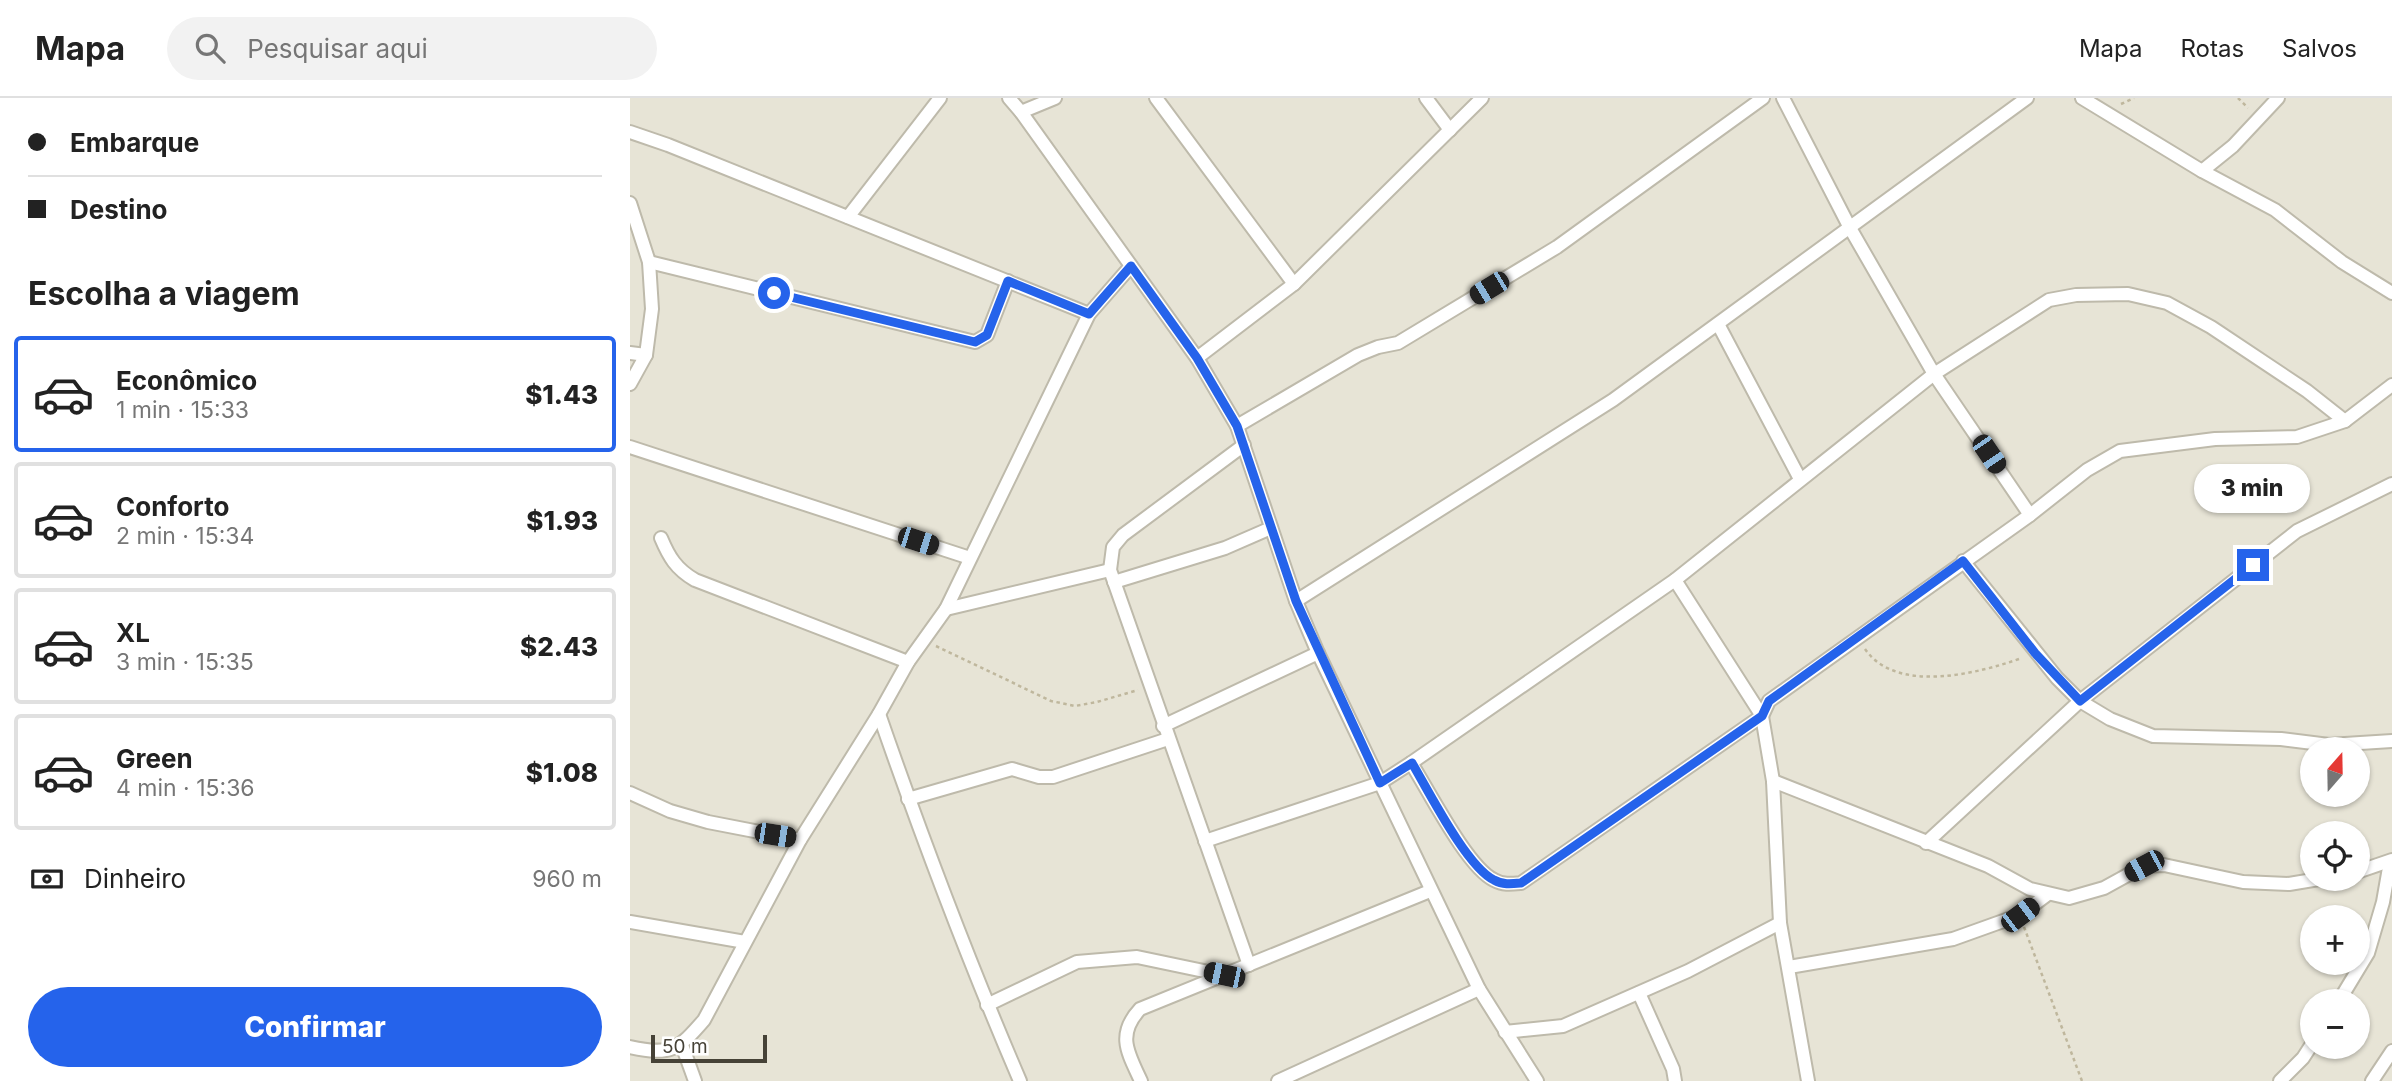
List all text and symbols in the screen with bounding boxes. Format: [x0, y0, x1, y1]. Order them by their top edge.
search box [167, 17, 657, 80]
text: Mapa [35, 28, 125, 68]
icon: search [191, 29, 229, 67]
text: Pesquisar aqui [247, 33, 428, 64]
text: Mapa [2079, 34, 2143, 63]
text: Rotas [2181, 34, 2244, 63]
text: Salvos [2282, 34, 2357, 63]
text: Embarque [70, 127, 199, 158]
text: Destino [70, 194, 168, 225]
car [1466, 268, 1513, 308]
text: Escolha a viagem [28, 274, 300, 313]
route start [758, 277, 790, 309]
icon: car [32, 363, 95, 426]
text: Econômico [116, 365, 257, 396]
text: $1.43 [525, 379, 598, 410]
text: 1 min · 15:33 [116, 396, 249, 424]
car [1969, 431, 2010, 477]
callout: 3 min [2195, 463, 2311, 512]
text: 3 min [2221, 474, 2283, 502]
icon: car [32, 489, 95, 552]
text: Conforto [116, 491, 229, 522]
text: $1.93 [526, 505, 598, 536]
text: 2 min · 15:34 [116, 522, 254, 550]
car [895, 525, 942, 557]
route end [2237, 549, 2269, 581]
icon: car [32, 615, 95, 678]
text: XL [116, 617, 150, 648]
text: $2.43 [520, 631, 598, 662]
text: 3 min · 15:35 [116, 648, 254, 676]
north arrow [2300, 737, 2370, 807]
map controls [2300, 737, 2370, 1059]
icon: car [32, 741, 95, 804]
text: Green [116, 743, 193, 774]
text: $1.08 [526, 757, 598, 788]
text: 4 min · 15:36 [116, 774, 255, 802]
car [753, 821, 798, 849]
button: locate [2300, 821, 2370, 891]
car [2121, 847, 2168, 885]
icon: cash [28, 860, 66, 898]
text: Dinheiro [84, 863, 186, 894]
text: 960 m [532, 865, 602, 893]
car [1997, 894, 2044, 936]
button: + [2300, 905, 2370, 975]
car [1202, 960, 1247, 990]
button: Confirmar [28, 987, 602, 1067]
button: − [2300, 989, 2370, 1059]
scale bar [651, 1032, 766, 1064]
text: 50 m [662, 1035, 708, 1058]

